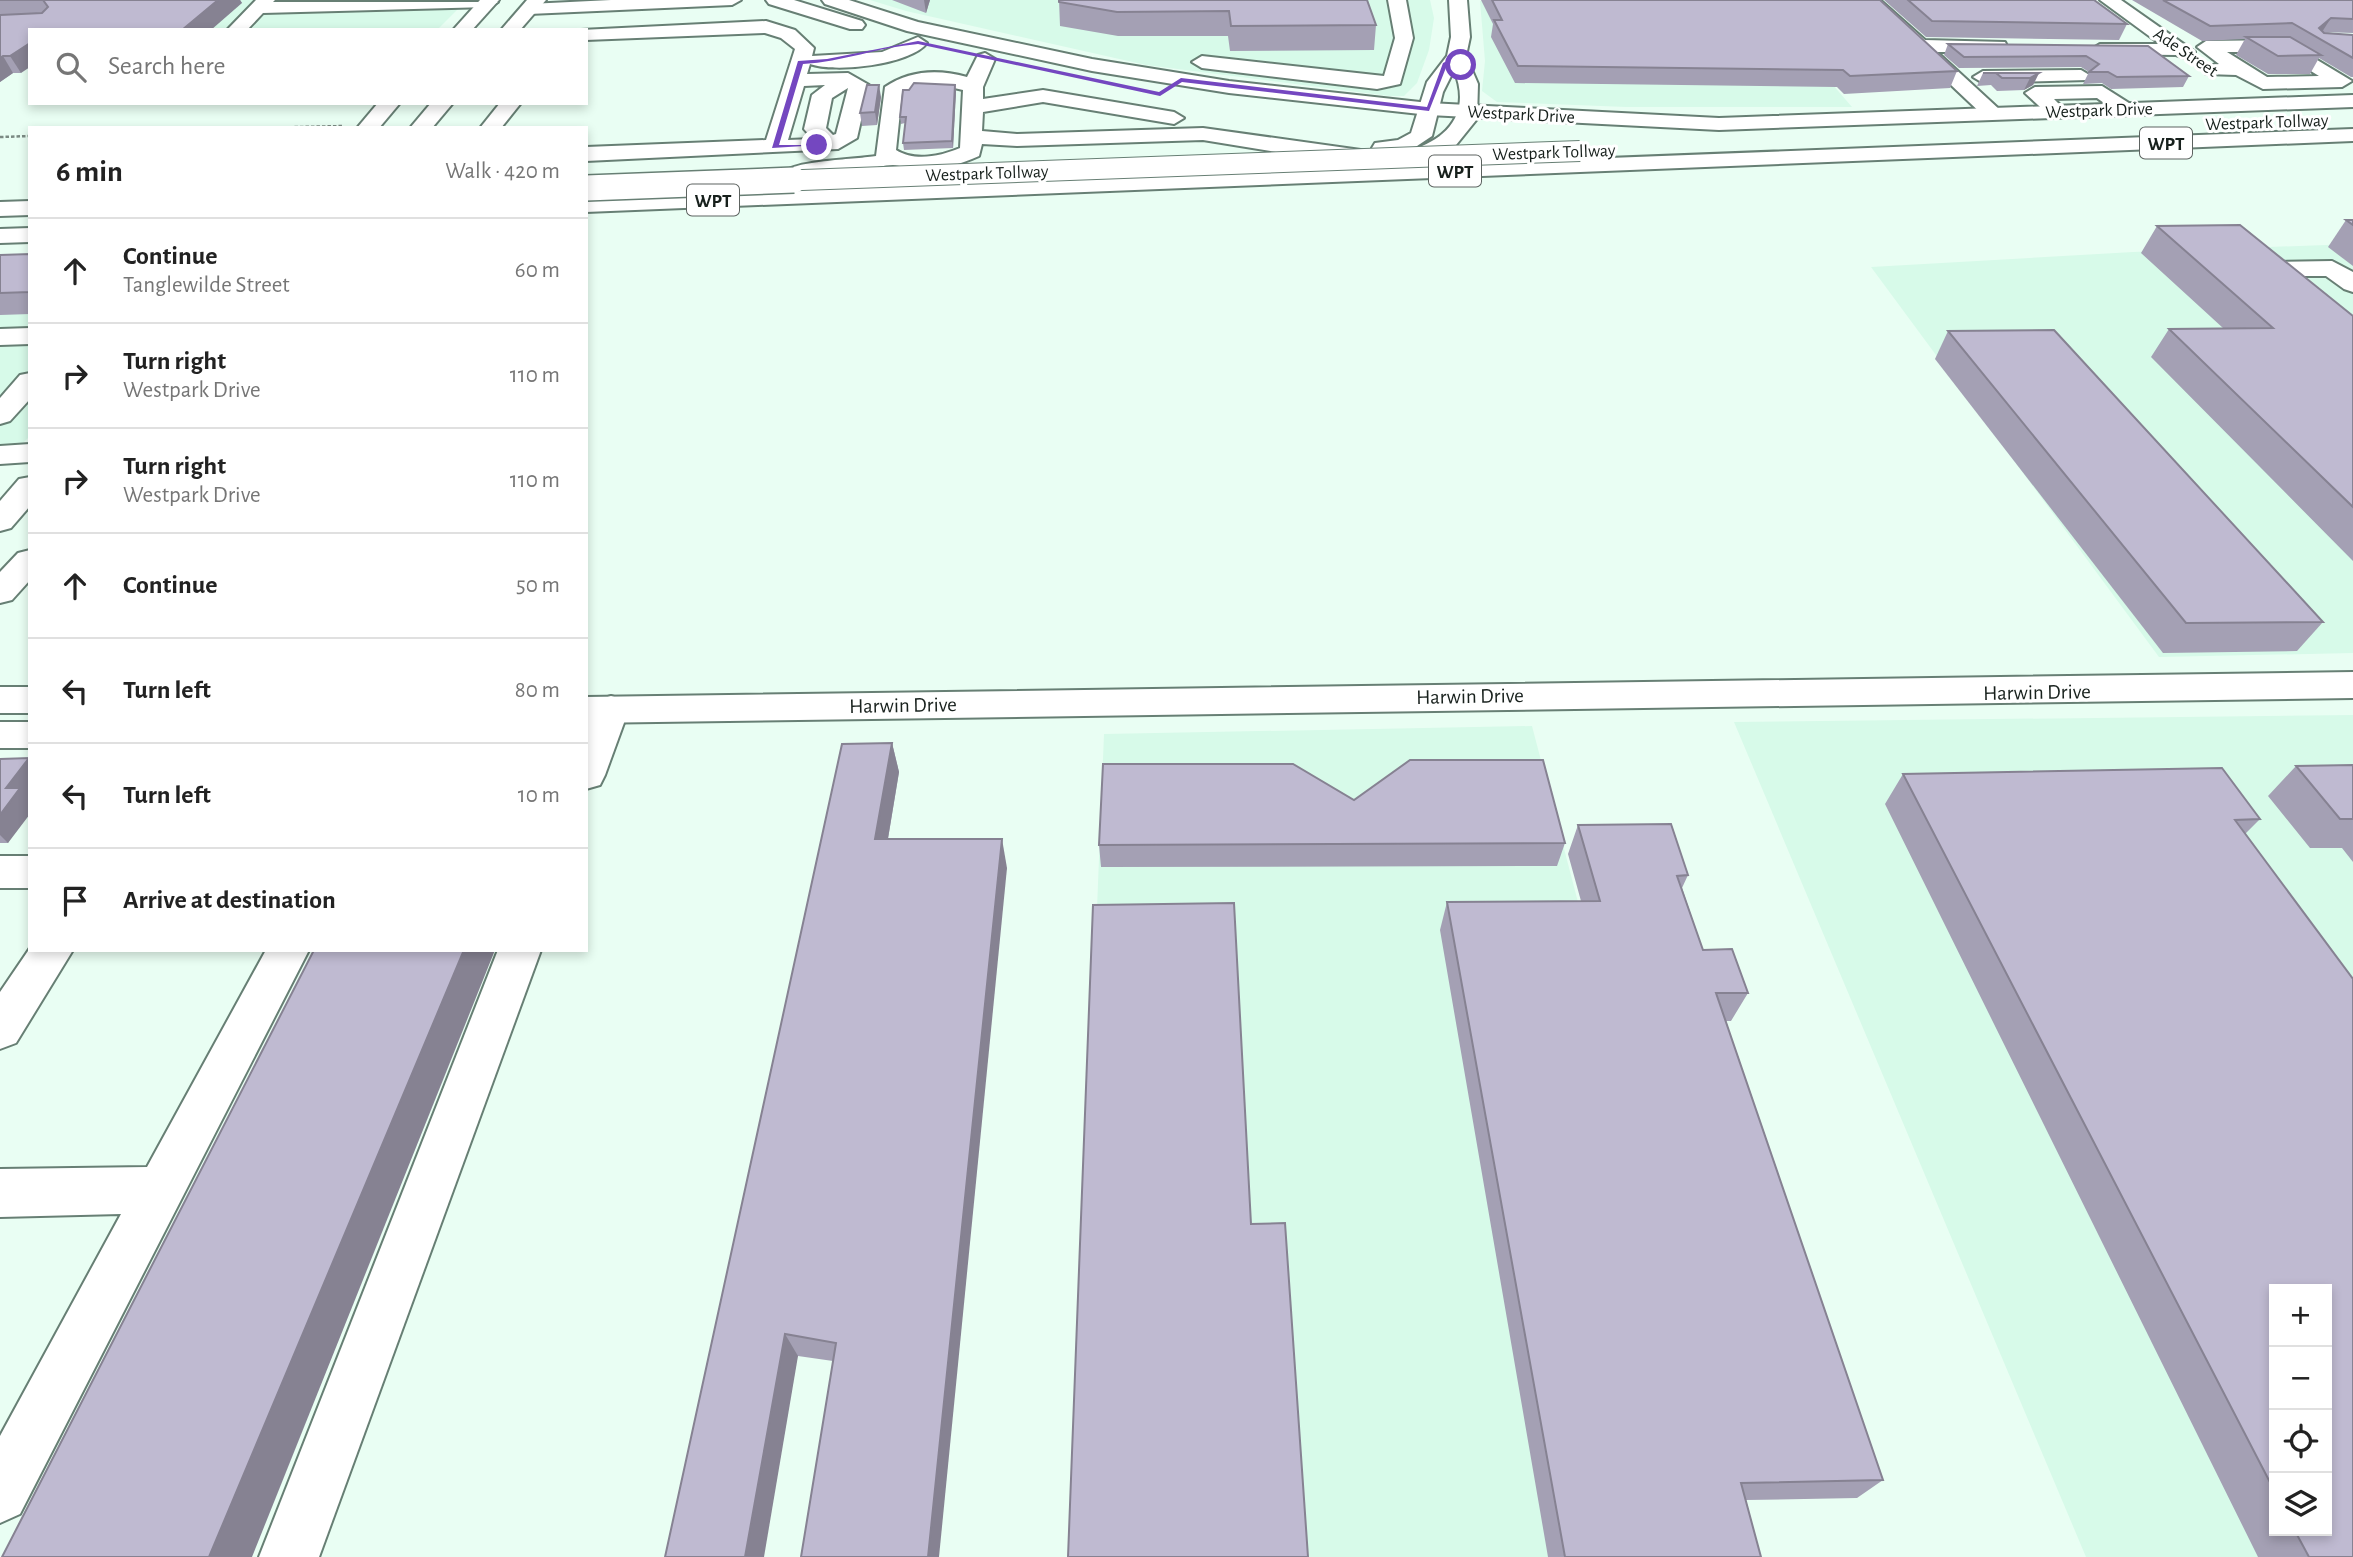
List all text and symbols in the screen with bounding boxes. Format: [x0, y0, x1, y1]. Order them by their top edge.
street label: Ade Street [2150, 25, 2221, 81]
search box [28, 28, 588, 105]
icon: search [52, 48, 90, 86]
route start [1445, 49, 1476, 80]
text: Search here [108, 53, 226, 79]
street label: Westpark Drive [2045, 100, 2153, 122]
street label: Westpark Drive [1467, 103, 1575, 127]
street label: Westpark Tollway [2205, 112, 2329, 134]
road number: WPT [2140, 127, 2192, 158]
route end [801, 129, 832, 160]
street label: Westpark Tollway [1492, 142, 1616, 164]
road number: WPT [1429, 155, 1481, 186]
text: 6 min [56, 157, 123, 187]
text: Walk · 420 m [445, 160, 560, 183]
street label: Westpark Tollway [925, 163, 1049, 185]
road number: WPT [687, 184, 739, 216]
text: Continue [123, 243, 218, 269]
icon: ahead [56, 252, 94, 290]
text: 60 m [515, 259, 560, 282]
text: Tanglewilde Street [123, 274, 290, 297]
text: Turn right [123, 348, 226, 374]
icon: right [56, 357, 94, 395]
text: 110 m [510, 364, 560, 387]
text: Westpark Drive [123, 379, 261, 402]
text: Turn right [123, 453, 226, 479]
icon: right [56, 462, 94, 500]
text: 110 m [510, 469, 560, 492]
text: Westpark Drive [123, 484, 261, 507]
icon: ahead [56, 567, 94, 605]
text: Continue [123, 572, 218, 598]
text: 50 m [516, 574, 560, 597]
icon: left [56, 672, 94, 710]
text: Turn left [123, 677, 211, 703]
text: 80 m [515, 679, 560, 702]
street label: Harwin Drive [1983, 681, 2091, 704]
street label: Harwin Drive [1416, 685, 1524, 708]
street label: Harwin Drive [849, 694, 957, 717]
icon: left [56, 777, 94, 815]
text: Turn left [123, 782, 211, 808]
text: 10 m [518, 784, 560, 807]
icon: arrive [56, 882, 94, 920]
text: Arrive at destination [123, 887, 336, 913]
map controls [2269, 1284, 2332, 1536]
button: + [2269, 1284, 2332, 1347]
button: − [2269, 1347, 2332, 1410]
button: locate [2269, 1410, 2332, 1473]
button: layers [2269, 1473, 2332, 1536]

